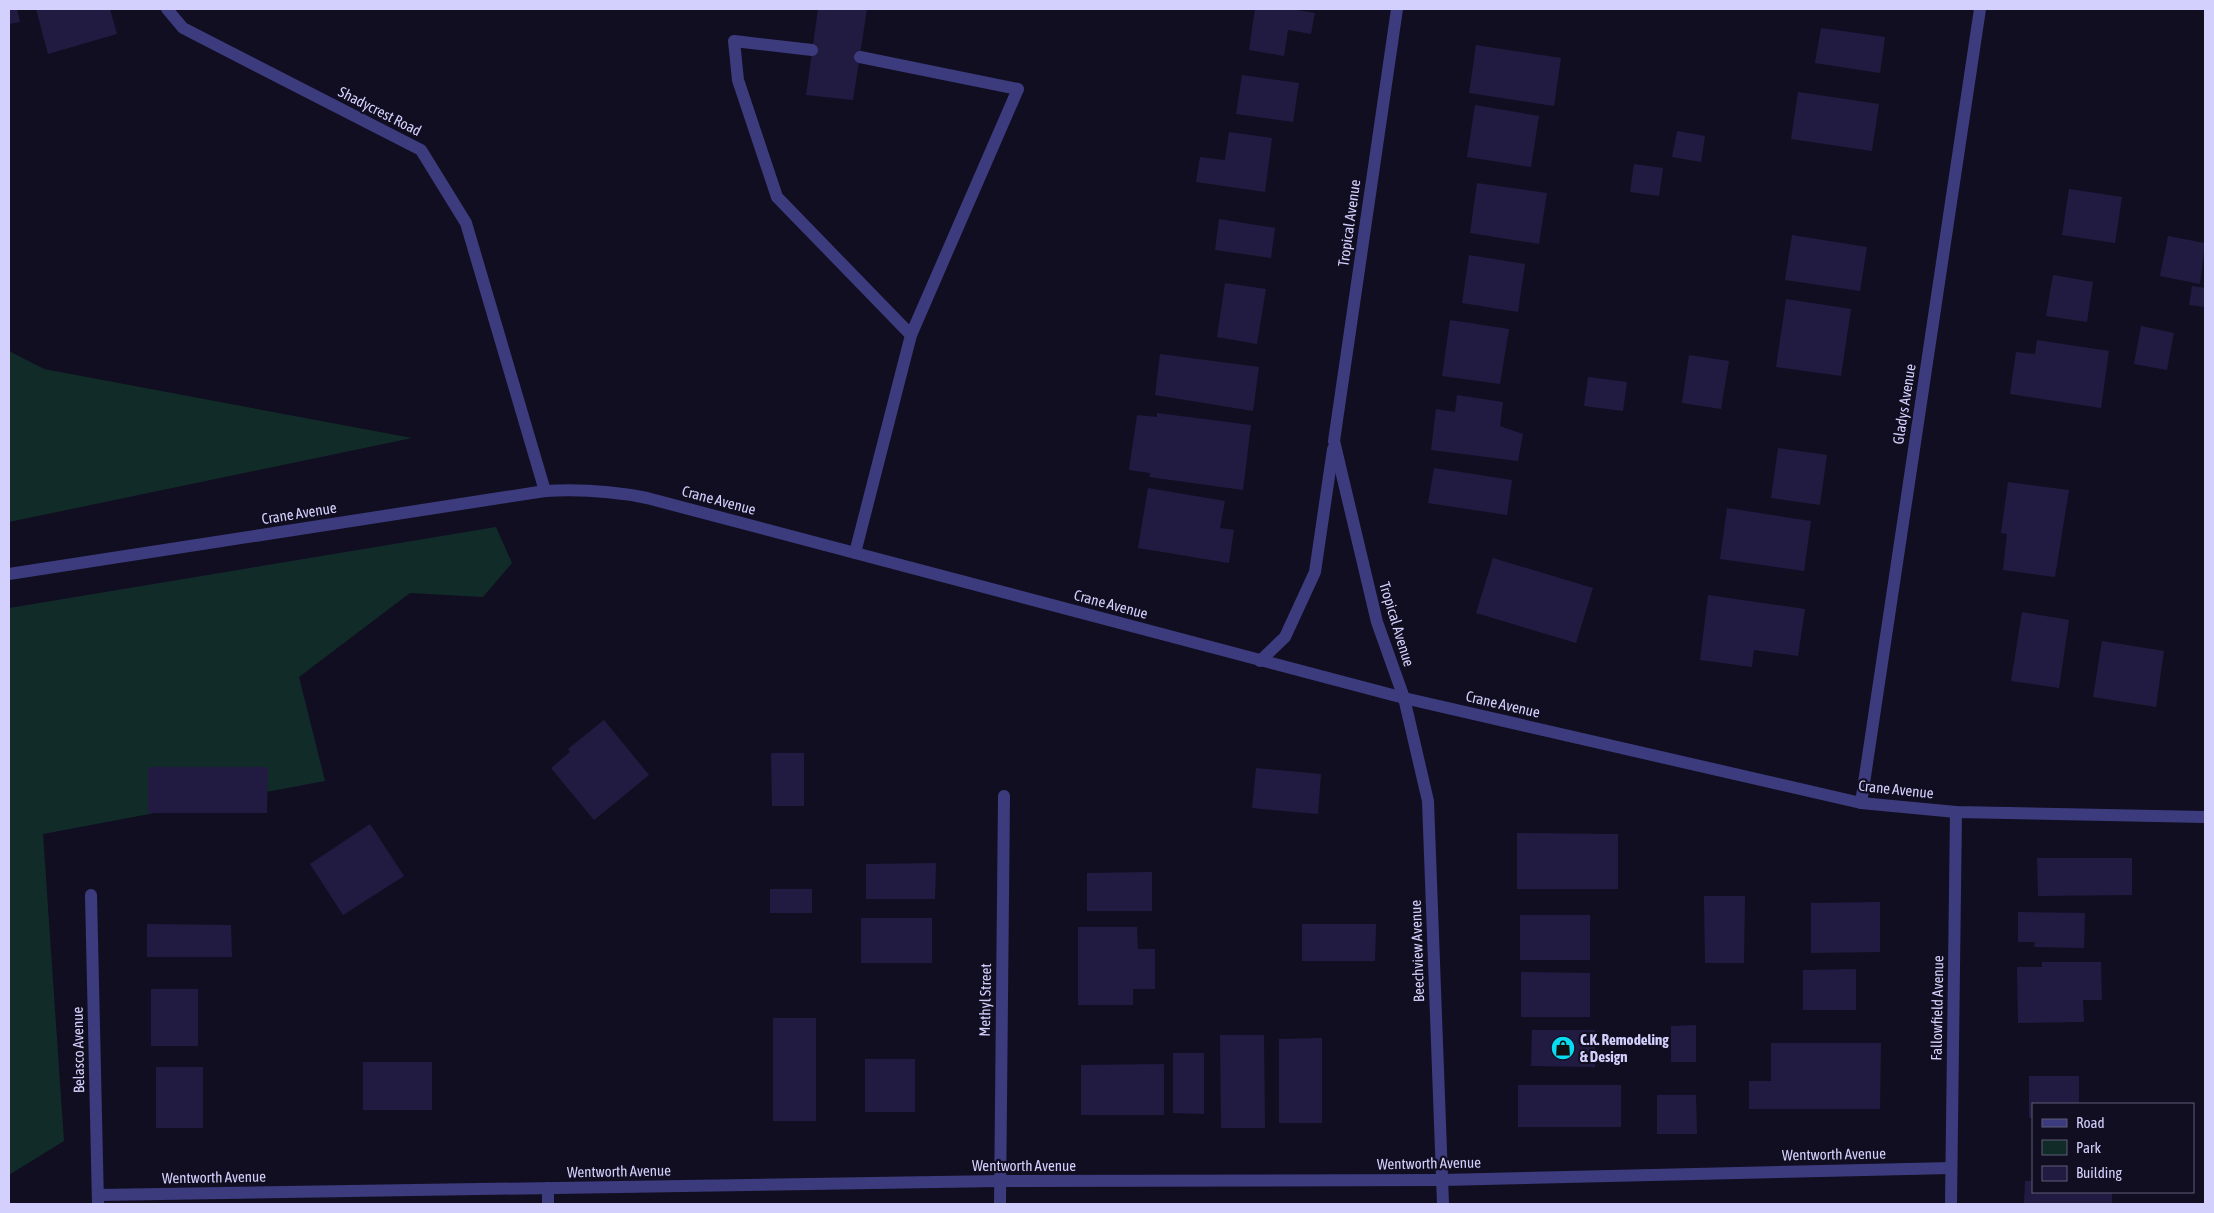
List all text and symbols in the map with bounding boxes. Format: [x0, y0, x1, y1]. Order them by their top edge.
street label: Shadycrest Road [336, 83, 424, 139]
street label: Tropical Avenue [1334, 178, 1364, 268]
street label: Gladys Avenue [1889, 362, 1919, 445]
street label: Crane Avenue [680, 482, 758, 518]
street label: Crane Avenue [260, 499, 338, 527]
street label: Tropical Avenue [1376, 580, 1418, 669]
street label: Crane Avenue [1072, 586, 1150, 622]
street label: Crane Avenue [1464, 687, 1542, 721]
street label: Crane Avenue [1858, 777, 1935, 801]
street label: Beechview Avenue [1407, 899, 1427, 1002]
street label: Fallowfield Avenue [1928, 955, 1946, 1061]
street label: Methyl Street [976, 963, 994, 1037]
street label: Belasco Avenue [69, 1006, 87, 1093]
place label: C.K. Remodeling & Design [1580, 1031, 1669, 1065]
shop icon: C.K. Remodeling & Design [1550, 1035, 1576, 1061]
legend [2032, 1103, 2194, 1193]
text: Road [2076, 1114, 2105, 1131]
text: Park [2076, 1139, 2101, 1156]
street label: Wentworth Avenue [1782, 1145, 1886, 1163]
street label: Wentworth Avenue [1377, 1154, 1481, 1172]
street label: Wentworth Avenue [972, 1157, 1076, 1174]
street label: Wentworth Avenue [567, 1162, 671, 1180]
text: Building [2076, 1164, 2122, 1181]
street label: Wentworth Avenue [162, 1168, 266, 1186]

